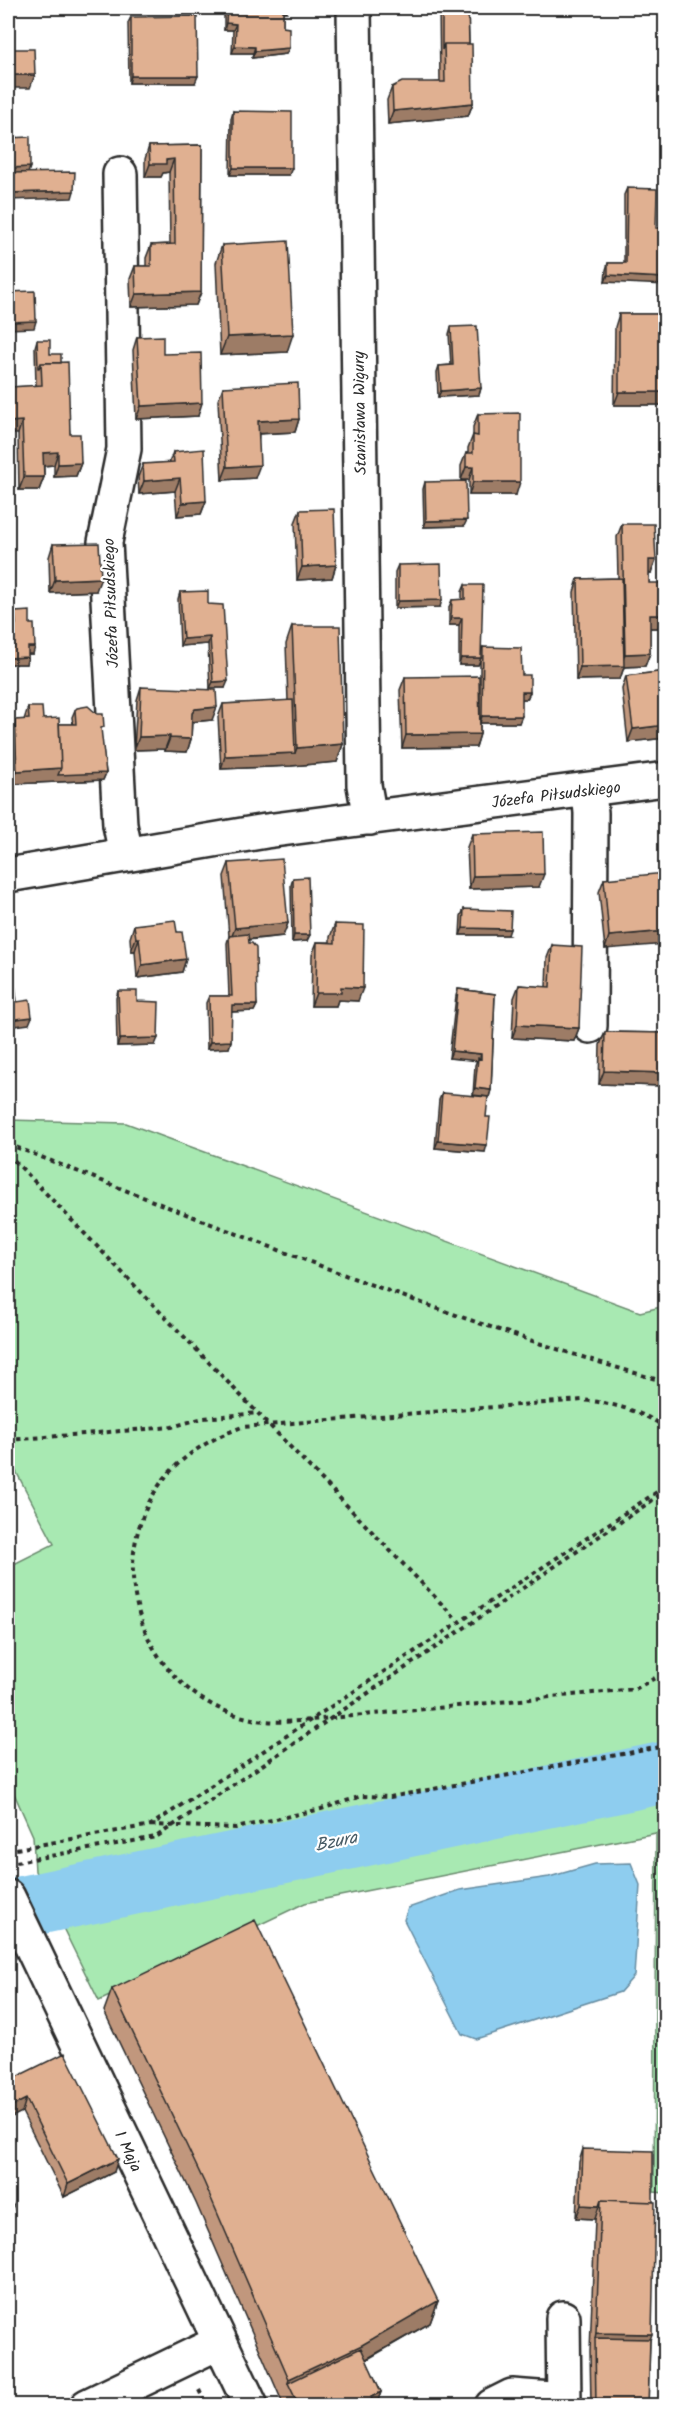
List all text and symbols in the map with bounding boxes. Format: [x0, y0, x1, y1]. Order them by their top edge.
street label: Stanisława Wigury [347, 350, 374, 475]
street label: Józefa Piłsudskiego [97, 538, 126, 668]
street label: Józefa Piłsudskiego [490, 775, 622, 816]
water label: Bzura [313, 1824, 362, 1861]
street label: 1 Maja [107, 2127, 148, 2176]

